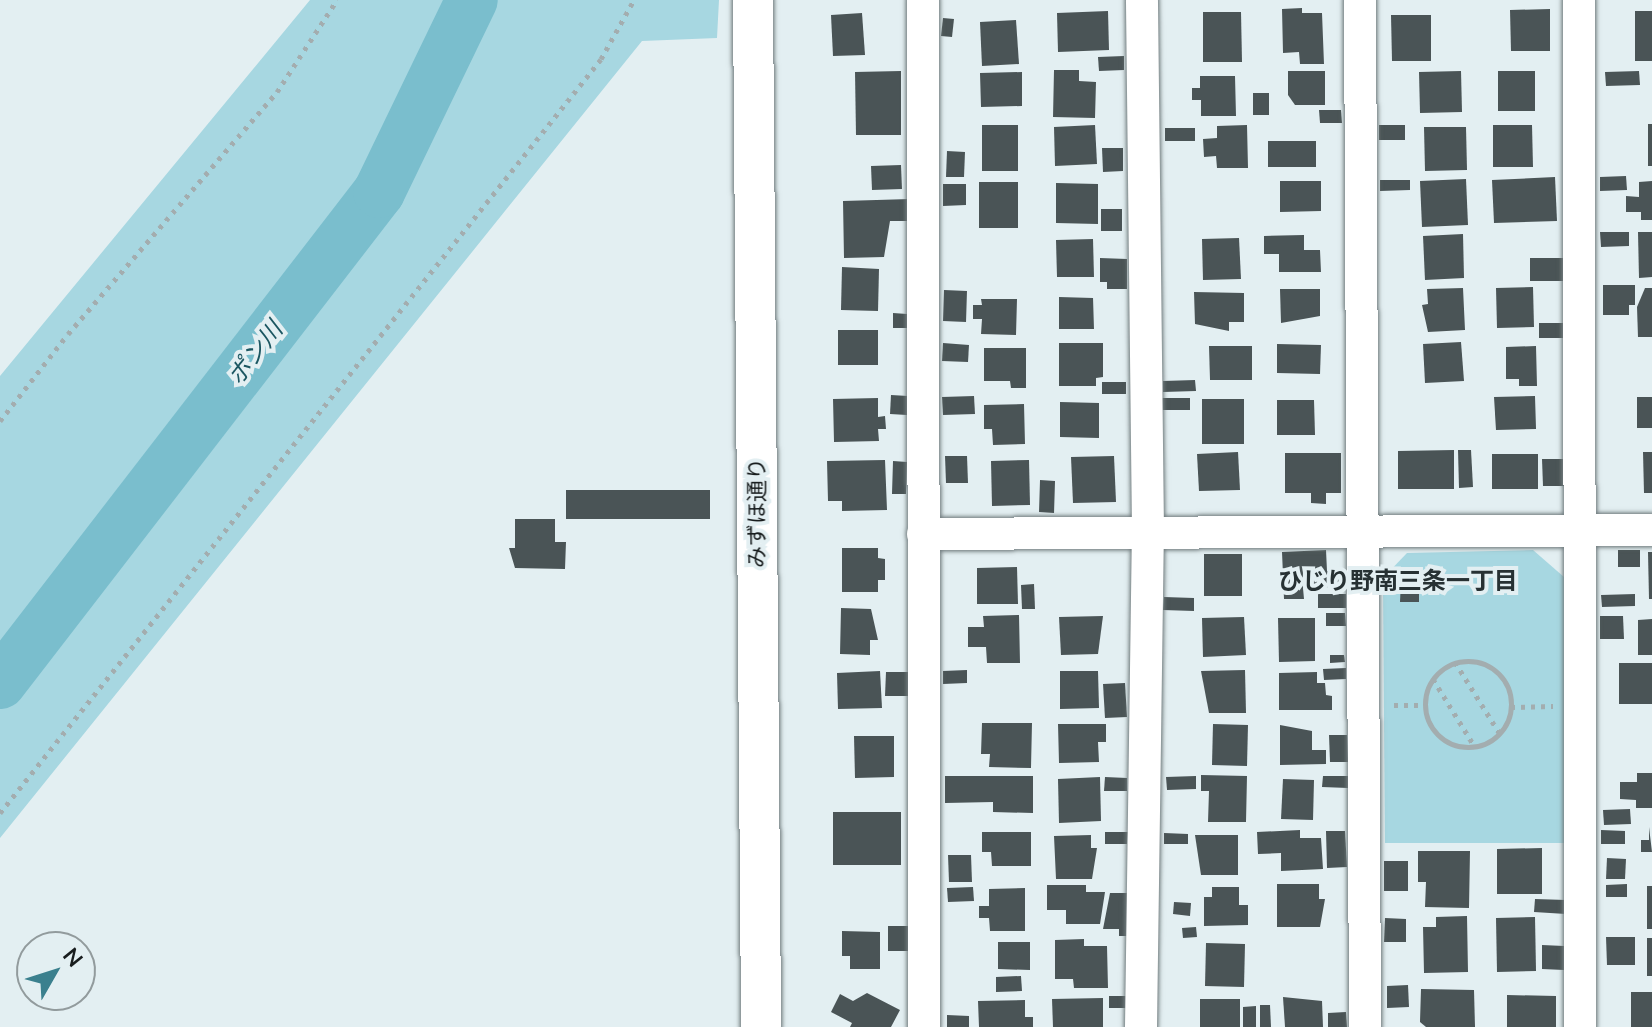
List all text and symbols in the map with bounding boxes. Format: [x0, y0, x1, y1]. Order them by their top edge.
water label: ポン川 [221, 316, 289, 390]
street label: みずほ通り [744, 458, 770, 568]
district label: ひじり野南三条一丁目 [1278, 567, 1518, 595]
north arrow [16, 931, 96, 1011]
text: N [57, 942, 89, 972]

